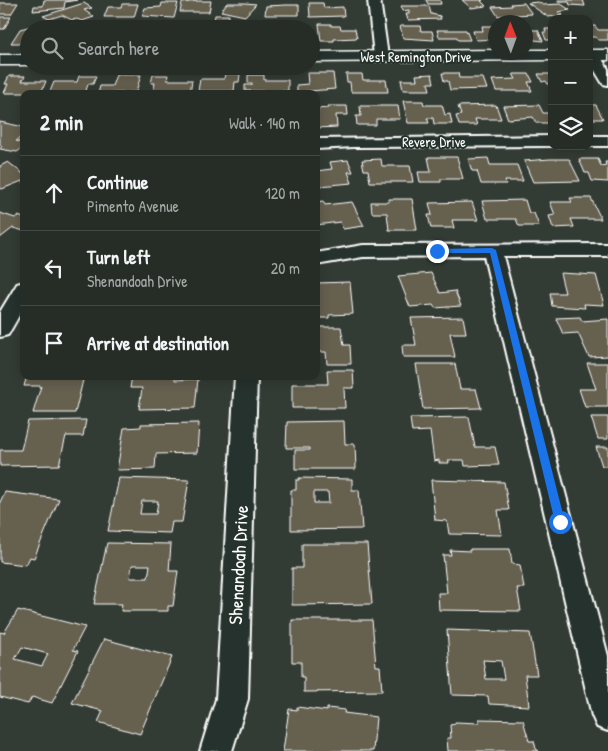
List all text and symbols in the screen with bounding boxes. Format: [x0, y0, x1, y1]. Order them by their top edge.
north arrow [488, 15, 533, 60]
map controls [548, 15, 593, 150]
button: + [548, 15, 593, 60]
search box [20, 20, 320, 75]
icon: search [38, 34, 66, 62]
text: Search here [78, 35, 159, 61]
street label: West Remington Drive [360, 47, 472, 67]
button: − [548, 60, 593, 105]
button: layers [548, 105, 593, 150]
text: 2 min [40, 108, 83, 137]
text: Walk · 140 m [229, 112, 300, 134]
street label: Revere Drive [402, 132, 466, 151]
text: Continue [87, 169, 148, 195]
icon: ahead [40, 179, 68, 207]
text: 120 m [265, 182, 300, 204]
text: Pimento Avenue [87, 195, 179, 217]
route end [426, 240, 449, 263]
text: Turn left [87, 244, 150, 270]
icon: left [40, 254, 68, 282]
text: 20 m [271, 257, 300, 279]
text: Shenandoah Drive [87, 270, 188, 292]
icon: arrive [40, 329, 68, 357]
text: Arrive at destination [87, 330, 229, 356]
street label: Shenandoah Drive [222, 504, 254, 625]
route start [549, 511, 572, 534]

